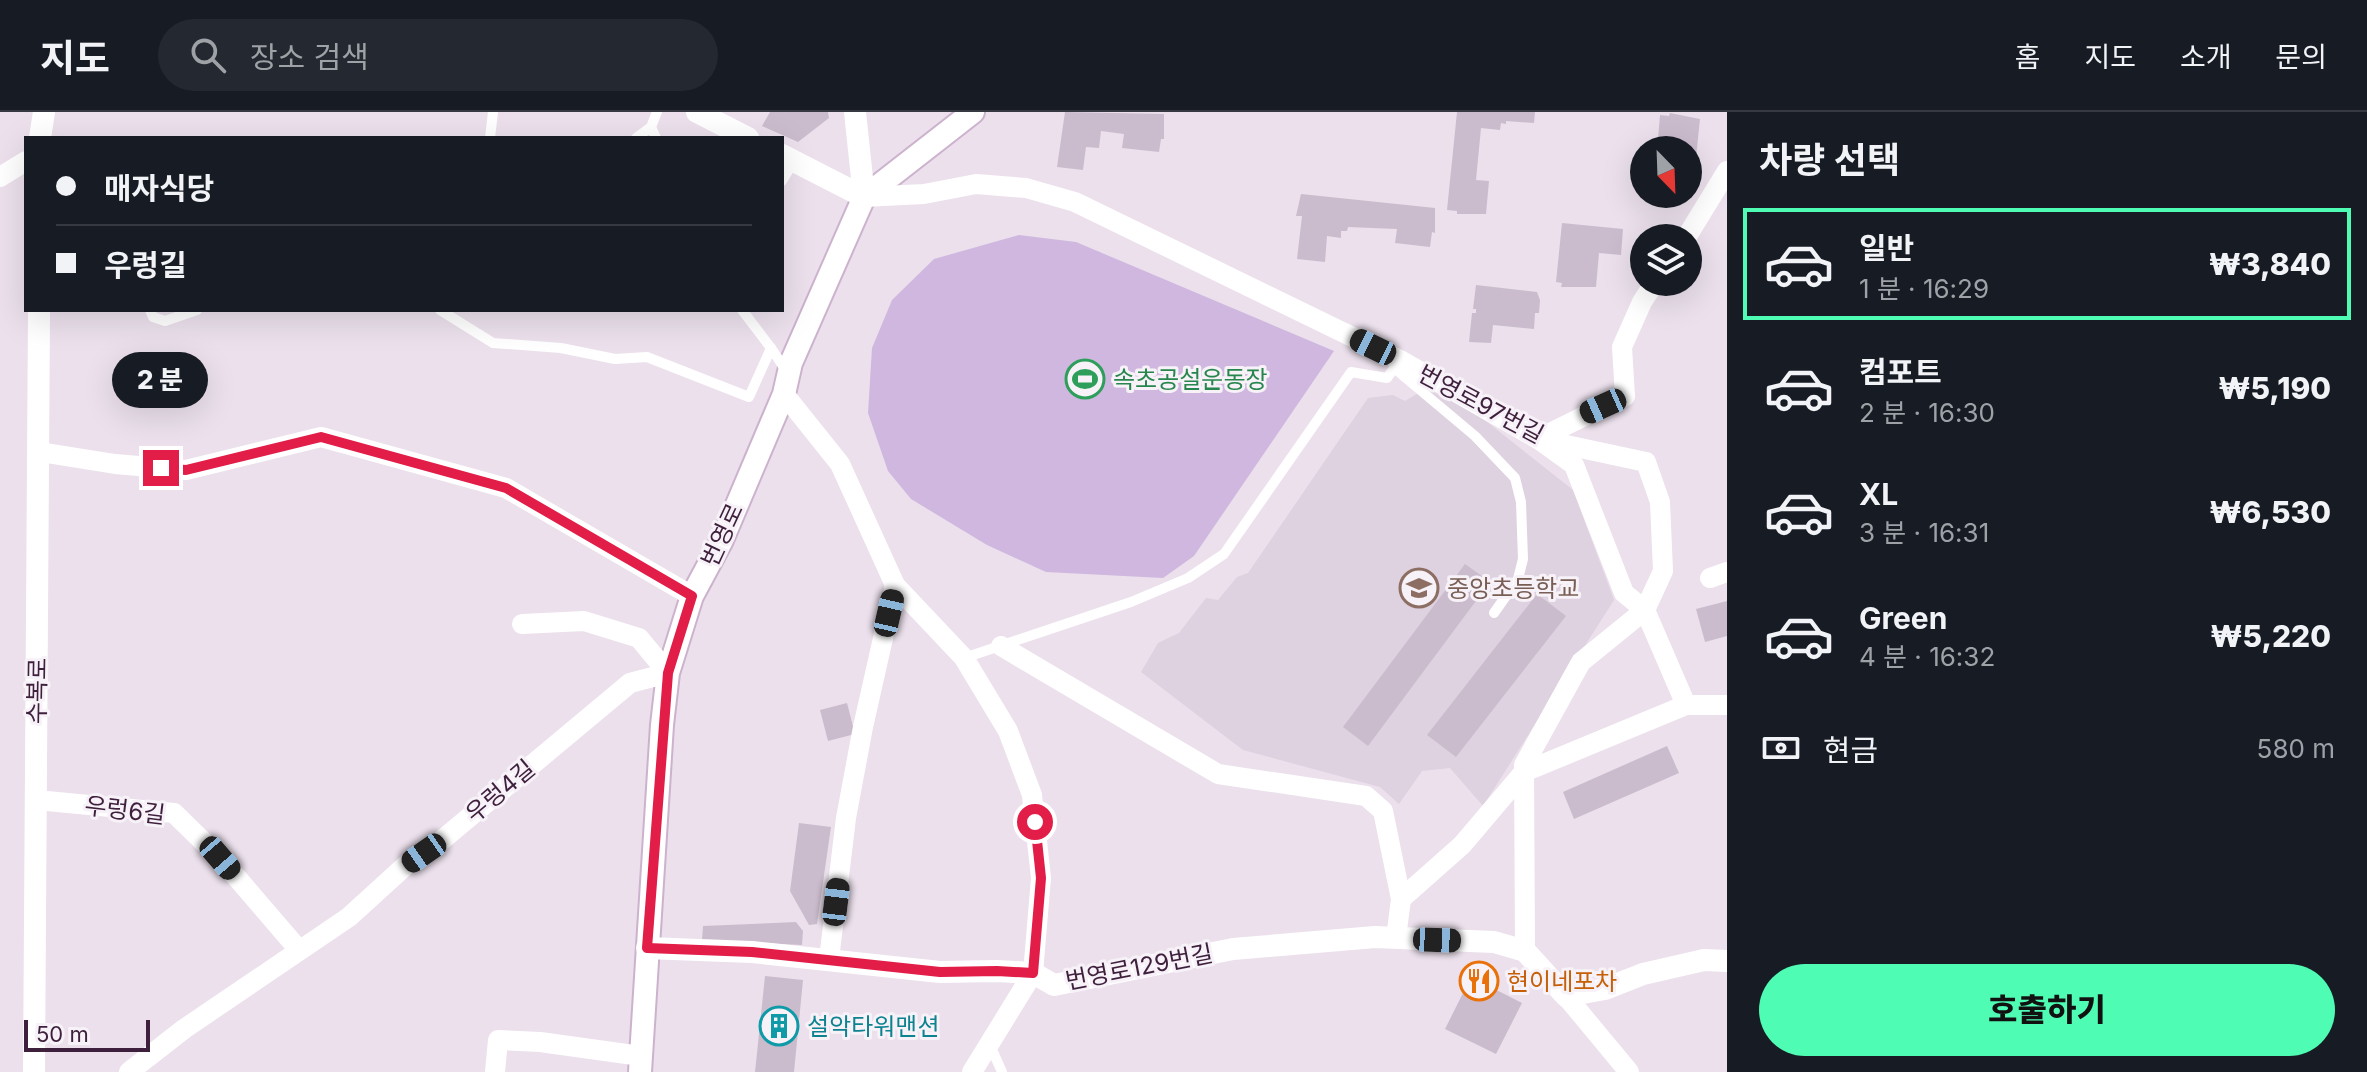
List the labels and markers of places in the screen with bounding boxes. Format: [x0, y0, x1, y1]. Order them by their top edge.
sports icon: 속초공설운동장 [1064, 358, 1106, 400]
place label: 속초공설운동장 [1113, 365, 1268, 394]
school or university icon: 중앙초등학교 [1398, 567, 1440, 609]
place label: 중앙초등학교 [1447, 574, 1579, 603]
restaurant icon: 현이네포차 [1458, 960, 1500, 1002]
place label: 현이네포차 [1507, 967, 1617, 996]
building icon: 설악타워맨션 [758, 1005, 800, 1047]
place label: 설악타워맨션 [807, 1012, 939, 1041]

